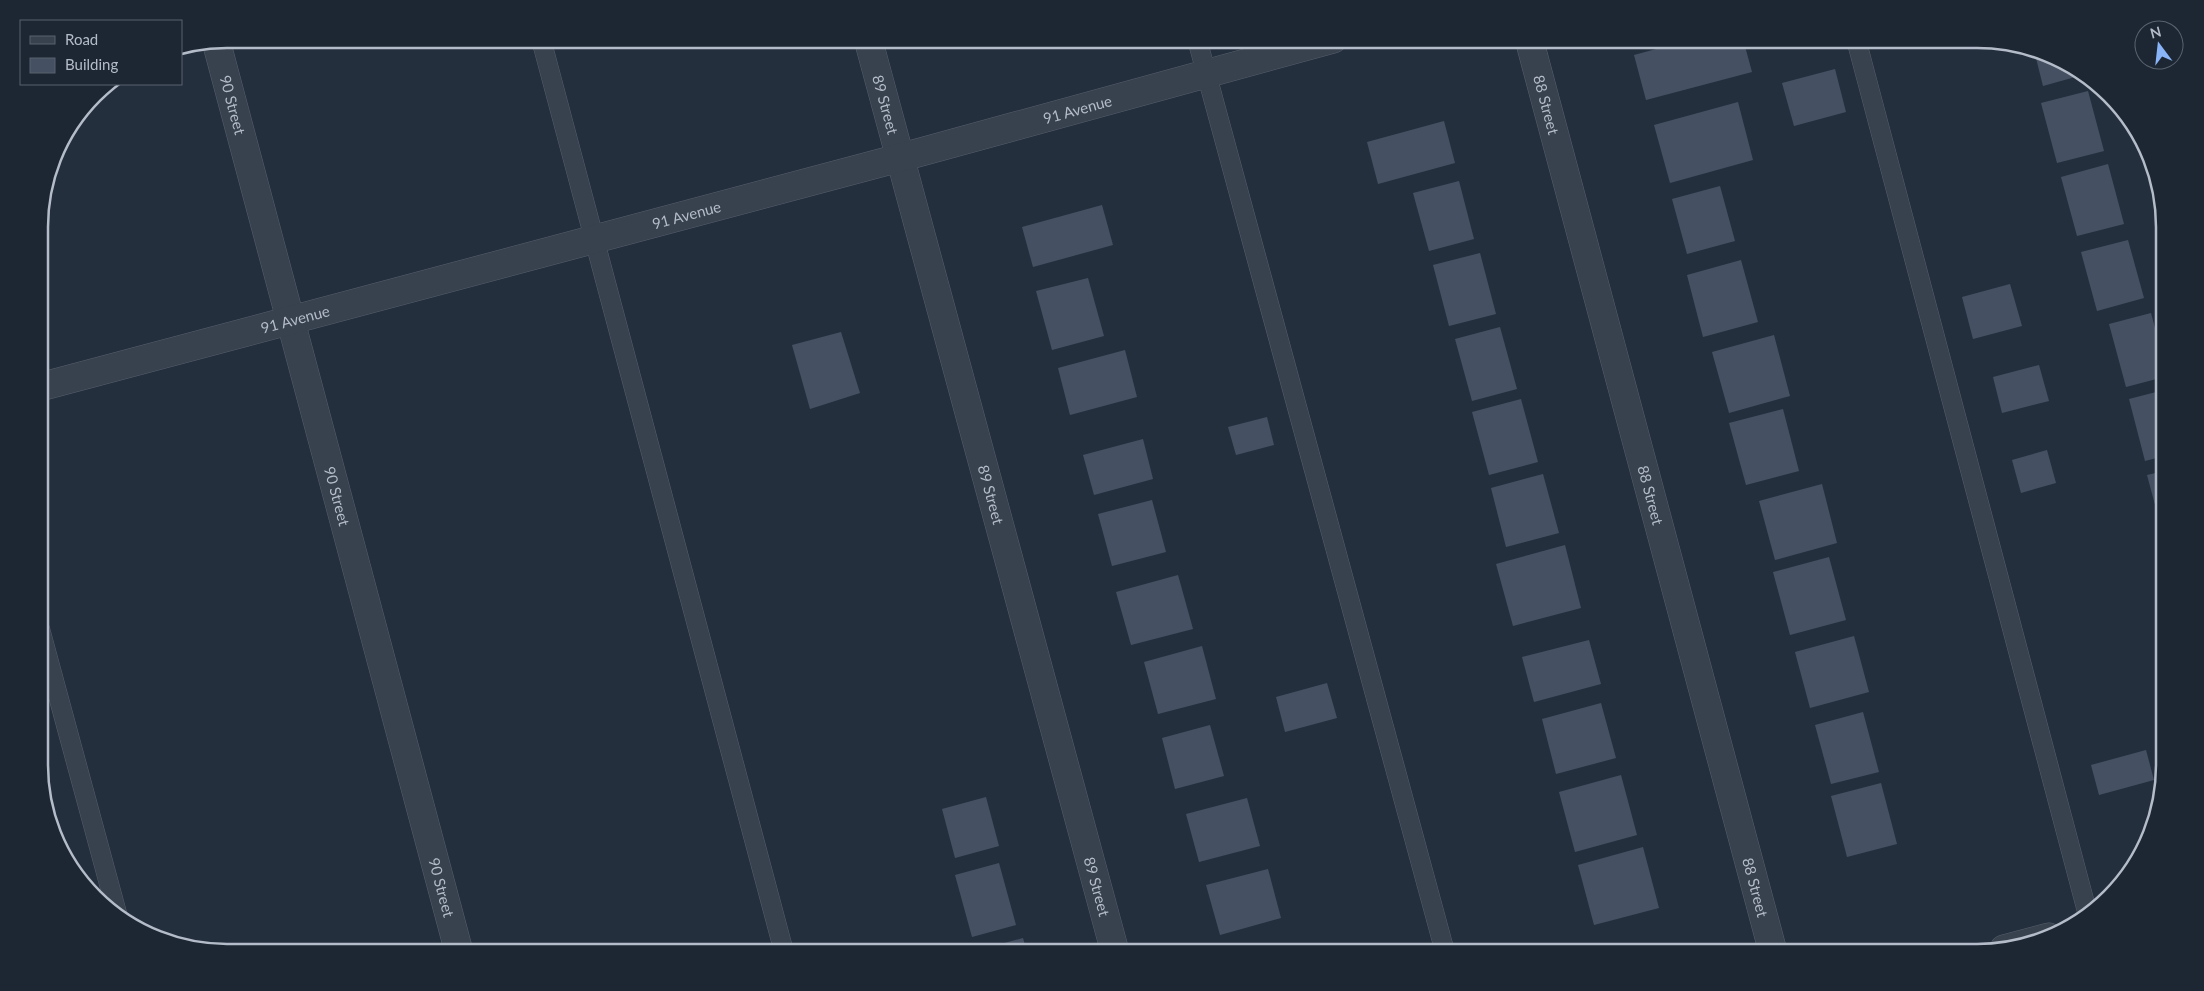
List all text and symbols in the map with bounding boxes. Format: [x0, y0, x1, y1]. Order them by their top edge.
legend [20, 20, 182, 85]
north arrow [2134, 20, 2184, 70]
text: N [2148, 22, 2163, 42]
text: Road [65, 30, 98, 48]
text: Building [65, 55, 118, 73]
street label: 90 Street [216, 73, 250, 137]
street label: 89 Street [869, 73, 903, 137]
street label: 88 Street [1530, 73, 1563, 137]
street label: 91 Avenue [1041, 91, 1114, 127]
street label: 91 Avenue [650, 197, 723, 232]
street label: 91 Avenue [259, 301, 332, 337]
street label: 89 Street [975, 463, 1008, 527]
street label: 88 Street [1634, 463, 1668, 527]
street label: 90 Street [321, 464, 354, 528]
street label: 89 Street [1081, 855, 1114, 919]
street label: 90 Street [425, 856, 458, 920]
street label: 88 Street [1739, 856, 1772, 920]

